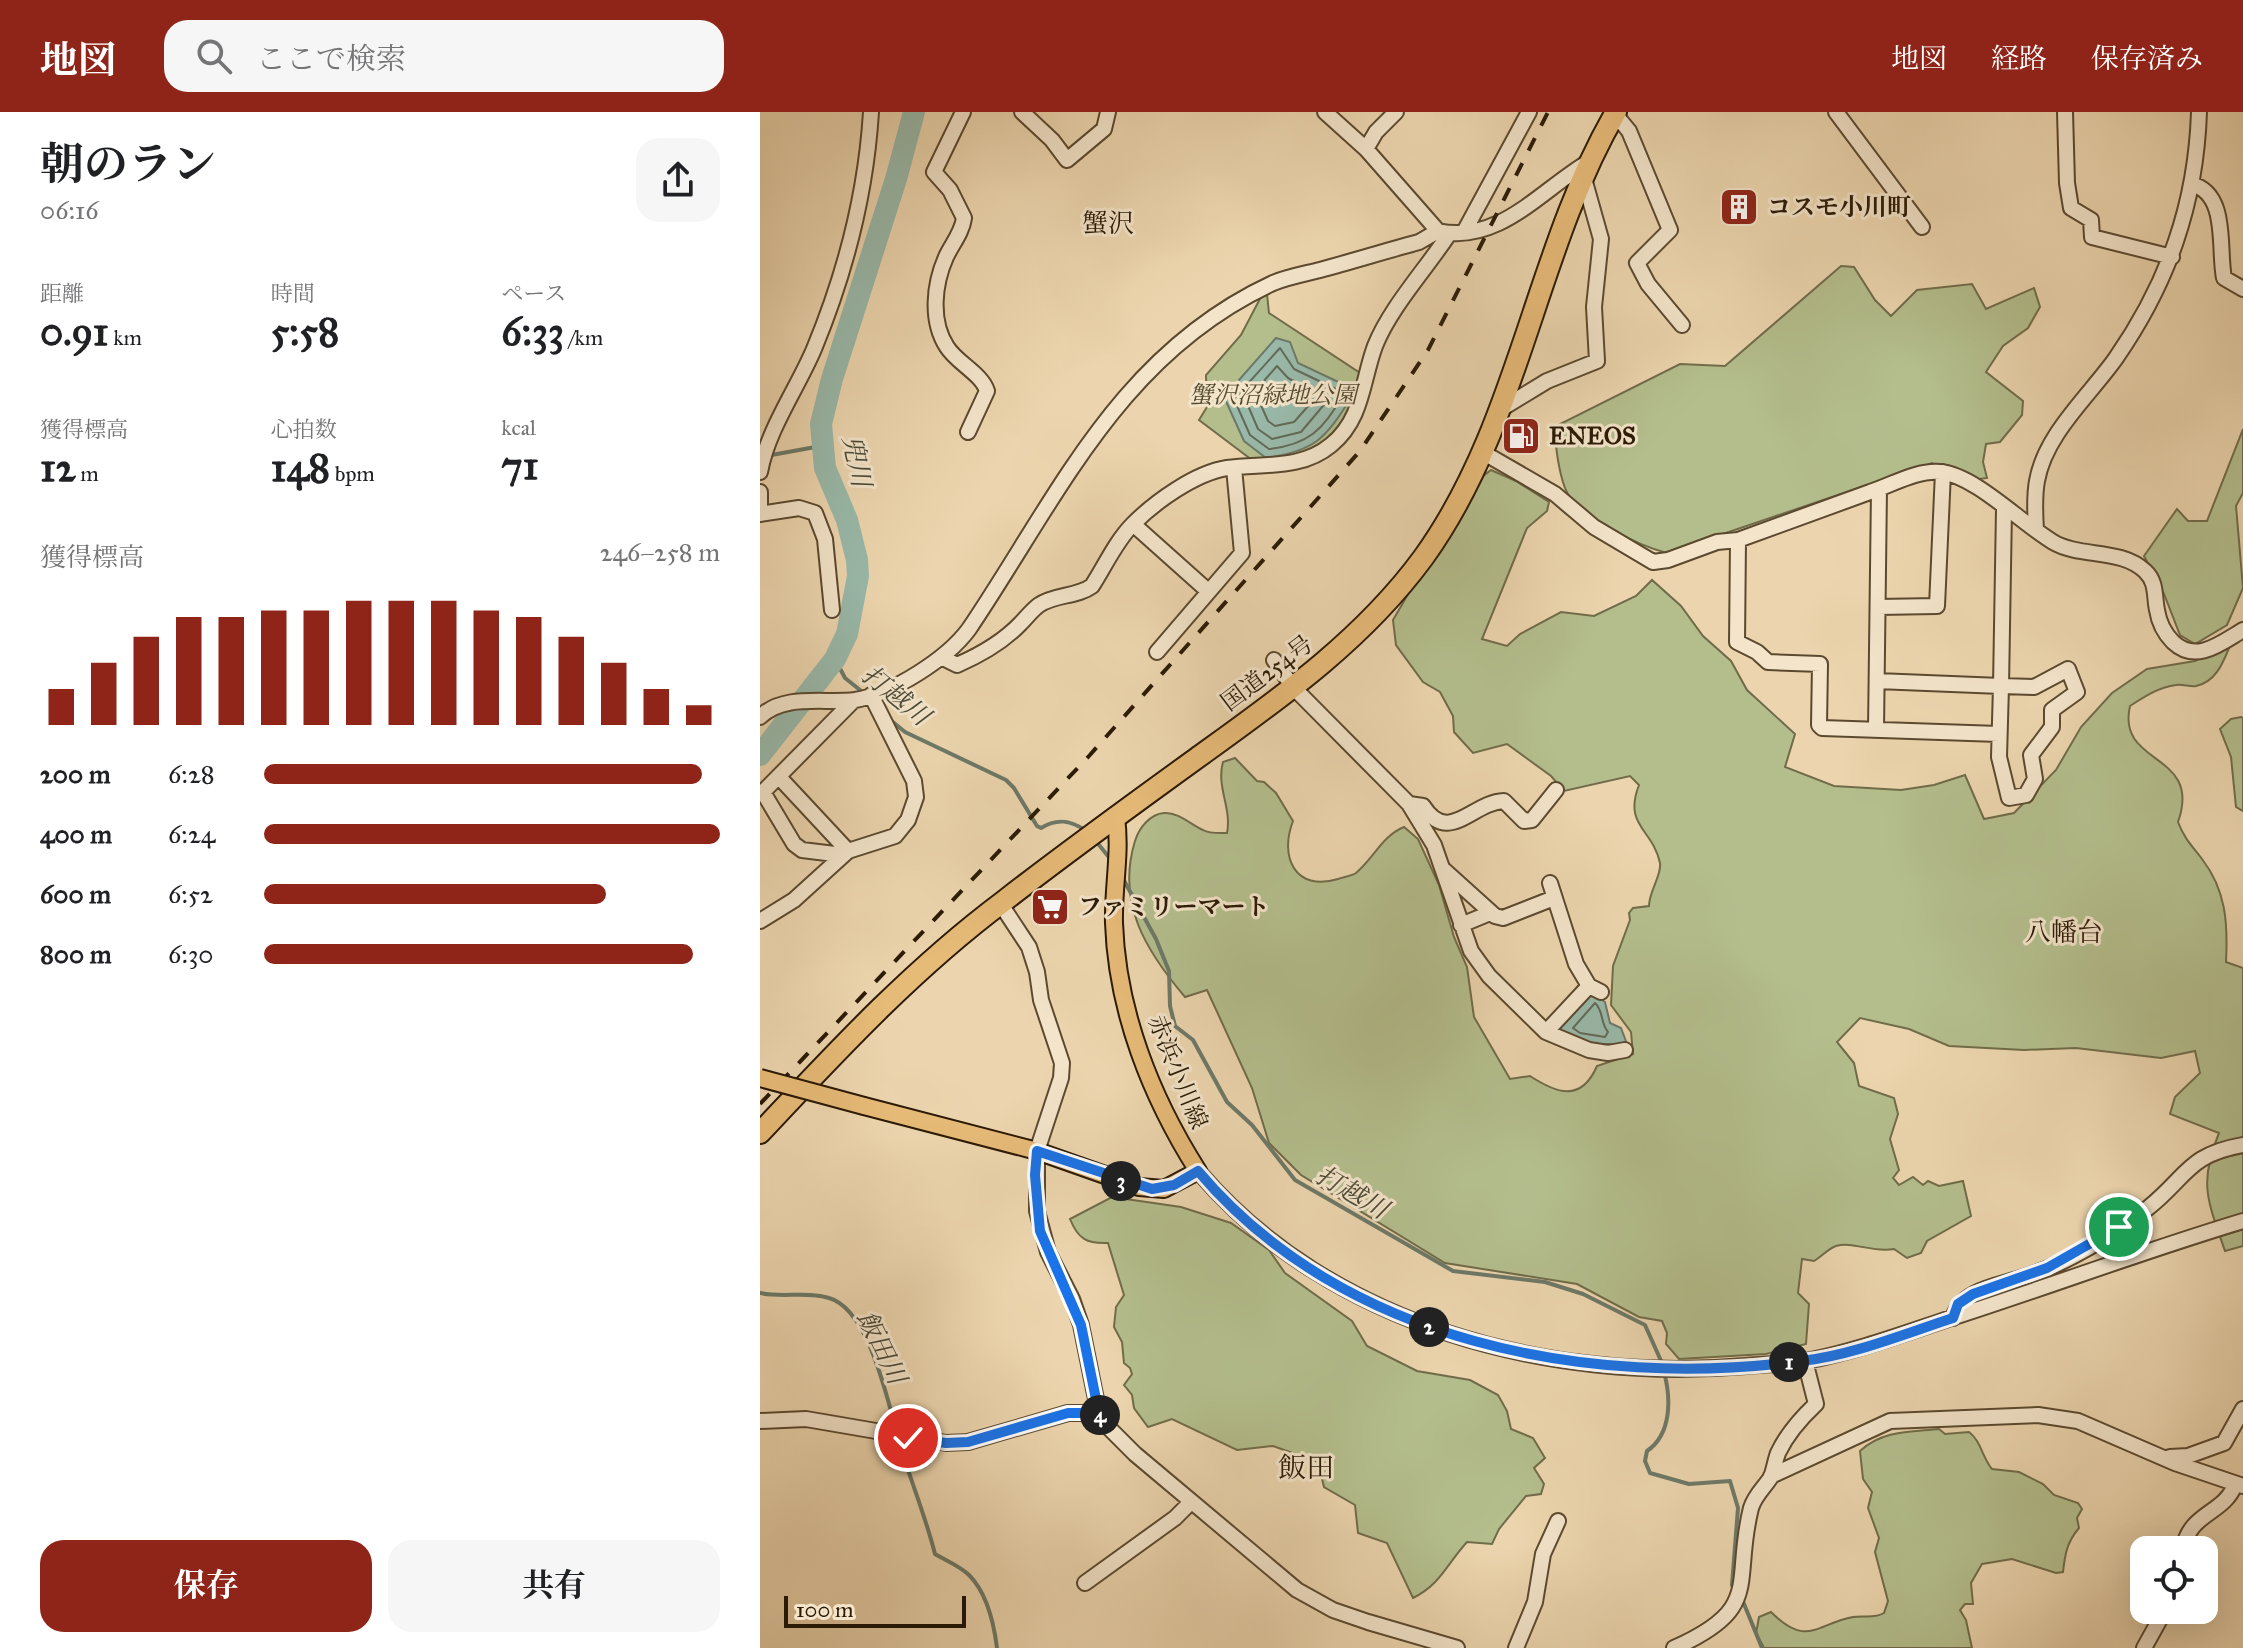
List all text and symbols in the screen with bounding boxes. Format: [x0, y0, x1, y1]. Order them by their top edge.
search box [164, 20, 724, 92]
icon: search [192, 34, 236, 78]
text: 地図 [40, 37, 116, 83]
text: ここで検索 [256, 41, 406, 77]
text: 地図 [1891, 41, 1947, 76]
text: 経路 [1991, 41, 2047, 76]
text: 保存済み [2091, 41, 2203, 76]
text: 朝のラン [40, 137, 216, 191]
button: share [636, 138, 720, 222]
building icon: コスモ小川町 [1718, 186, 1760, 228]
place label: コスモ小川町 [1767, 192, 1911, 222]
text: 06:16 [40, 194, 99, 226]
district label: 蟹沢 [1082, 207, 1134, 239]
text: 距離 [40, 280, 84, 307]
text: 時間 [271, 280, 315, 307]
text: ペース [501, 280, 566, 307]
text: 0.91 [40, 307, 109, 356]
text: 5:58 [271, 307, 339, 356]
text: 6:33 [501, 307, 564, 356]
text: km [109, 324, 142, 351]
text: /km [564, 324, 603, 351]
park label: 蟹沢沼緑地公園 [1189, 380, 1361, 410]
text: kcal [501, 414, 536, 441]
fuel station icon: ENEOS [1500, 415, 1542, 457]
text: 獲得標高 [40, 416, 128, 443]
text: 心拍数 [271, 416, 337, 443]
place label: ENEOS [1549, 421, 1636, 451]
water label: 兜川 [836, 432, 879, 493]
text: 71 [501, 441, 538, 490]
text: 12 [40, 443, 76, 492]
text: 148 [271, 443, 330, 492]
text: m [76, 460, 99, 487]
text: bpm [330, 460, 375, 487]
text: 246–258 m [600, 536, 720, 568]
text: 獲得標高 [40, 541, 144, 573]
street label: 国道254号 [1215, 629, 1319, 717]
water label: 打越川 [856, 658, 939, 734]
text: 200 m [40, 758, 111, 790]
text: 6:28 [168, 758, 215, 790]
text: 400 m [40, 818, 112, 850]
text: 6:24 [168, 818, 215, 850]
text: 600 m [40, 878, 111, 910]
text: 6:52 [168, 878, 213, 910]
supermarket icon: ファミリーマート [1029, 886, 1071, 928]
place label: ファミリーマート [1078, 892, 1270, 922]
district label: 八幡台 [2025, 916, 2103, 948]
text: 800 m [40, 938, 112, 970]
text: 6:30 [168, 938, 213, 970]
street label: 赤浜小川線 [1142, 1011, 1214, 1133]
water label: 打越川 [1310, 1159, 1396, 1227]
pin: 3 [1101, 1161, 1141, 1201]
text: 3 [1117, 1167, 1125, 1194]
pin [2085, 1193, 2153, 1261]
icon: arrive [2097, 1205, 2141, 1249]
water label: 飯田川 [851, 1305, 915, 1392]
pin: 2 [1409, 1307, 1449, 1347]
text: 2 [1424, 1313, 1434, 1340]
pin: 1 [1769, 1342, 1809, 1382]
text: 1 [1785, 1348, 1793, 1375]
pin: 4 [1080, 1395, 1120, 1435]
text: 4 [1094, 1401, 1106, 1428]
pin [874, 1404, 942, 1472]
icon: check [886, 1416, 930, 1460]
district label: 飯田 [1278, 1450, 1334, 1485]
map controls [2130, 1536, 2218, 1624]
button: locate [2130, 1536, 2218, 1624]
button: 保存 [40, 1540, 372, 1632]
button: 共有 [388, 1540, 720, 1632]
scale bar [784, 1592, 966, 1628]
text: 100 m [796, 1596, 853, 1623]

